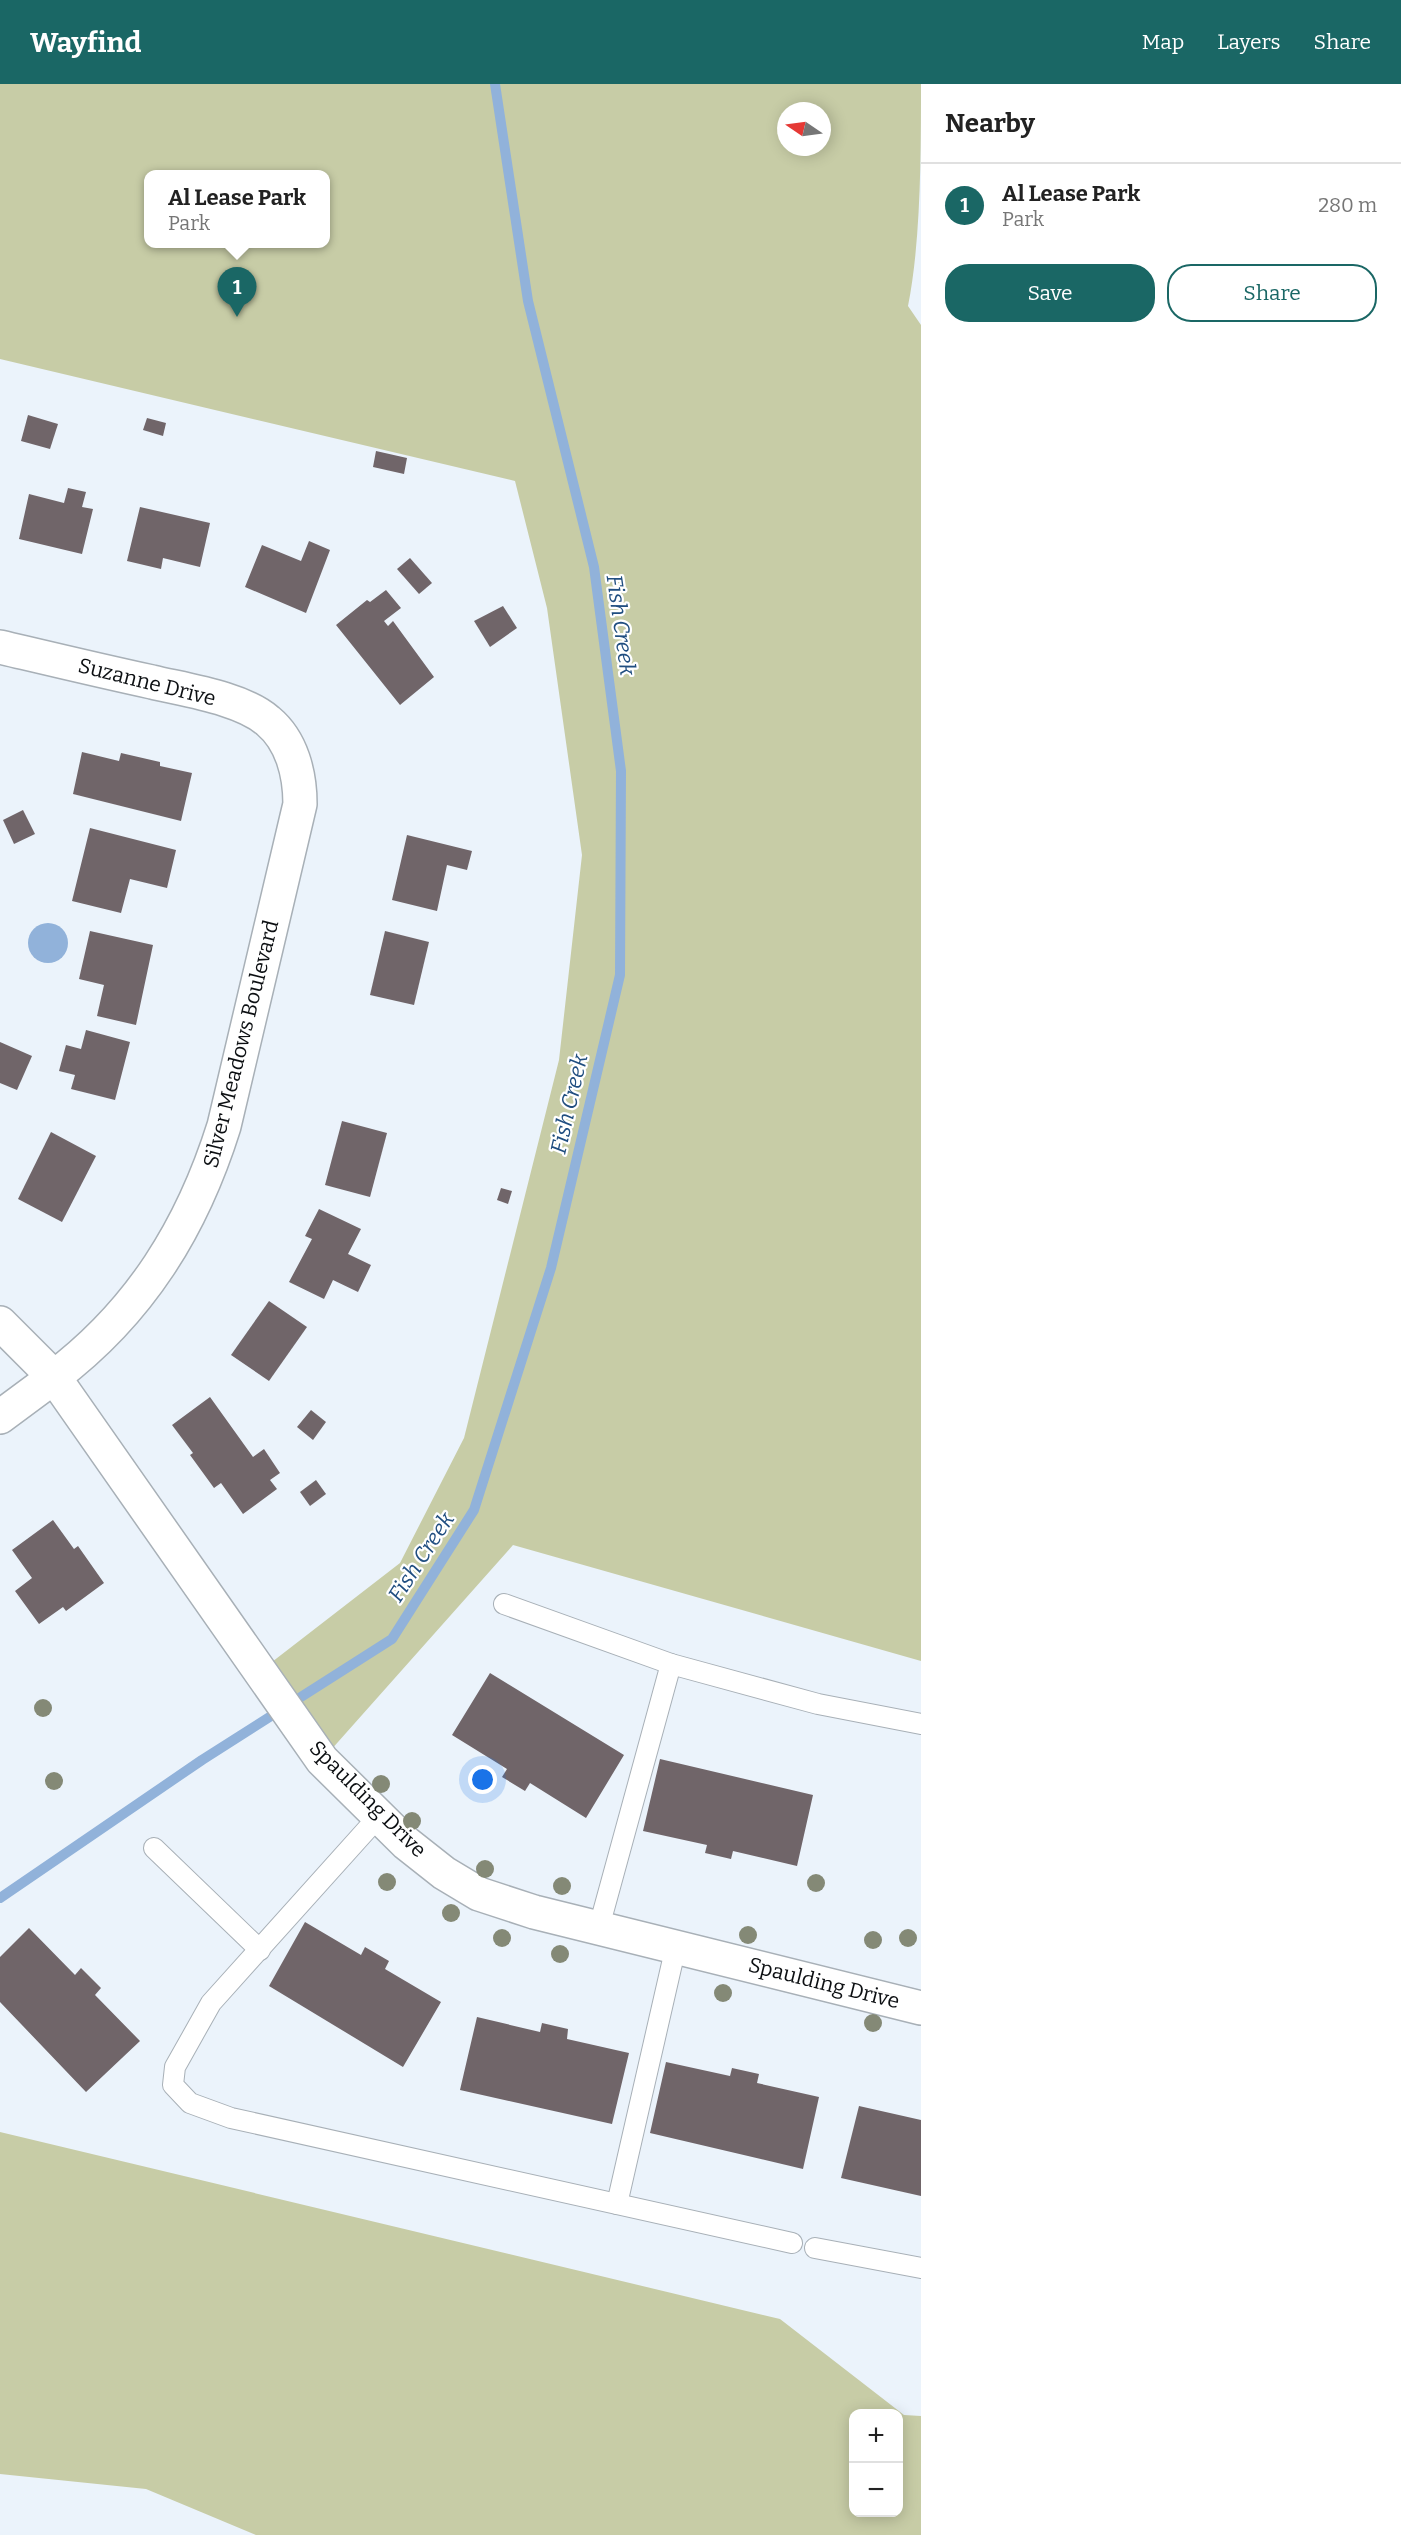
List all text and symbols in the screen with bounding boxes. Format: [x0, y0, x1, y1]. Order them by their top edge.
text: Wayfind [30, 26, 141, 59]
text: Map [1142, 29, 1184, 55]
text: Layers [1217, 29, 1281, 55]
text: Share [1314, 29, 1371, 55]
north arrow [777, 102, 831, 156]
text: Nearby [945, 108, 1035, 139]
popup [144, 170, 330, 248]
text: Al Lease Park [1002, 180, 1140, 207]
text: Al Lease Park [168, 184, 306, 211]
text: 1 [960, 193, 969, 217]
text: 280 m [1318, 193, 1377, 217]
text: Park [1002, 207, 1044, 231]
text: Park [168, 211, 210, 235]
button: Save [945, 264, 1155, 322]
button: Share [1167, 264, 1377, 322]
pin: 1 [218, 268, 256, 317]
water label: Fish Creek [601, 573, 642, 678]
street label: Suzanne Drive [76, 652, 218, 712]
street label: Silver Meadows Boulevard [198, 917, 284, 1171]
water label: Fish Creek [544, 1050, 594, 1156]
water label: Fish Creek [382, 1506, 461, 1607]
street label: Spaulding Drive [304, 1735, 432, 1863]
your location [468, 1765, 497, 1794]
street label: Spaulding Drive [746, 1952, 902, 2014]
map controls [849, 2409, 903, 2517]
button: + [849, 2409, 903, 2463]
button: − [849, 2463, 903, 2517]

